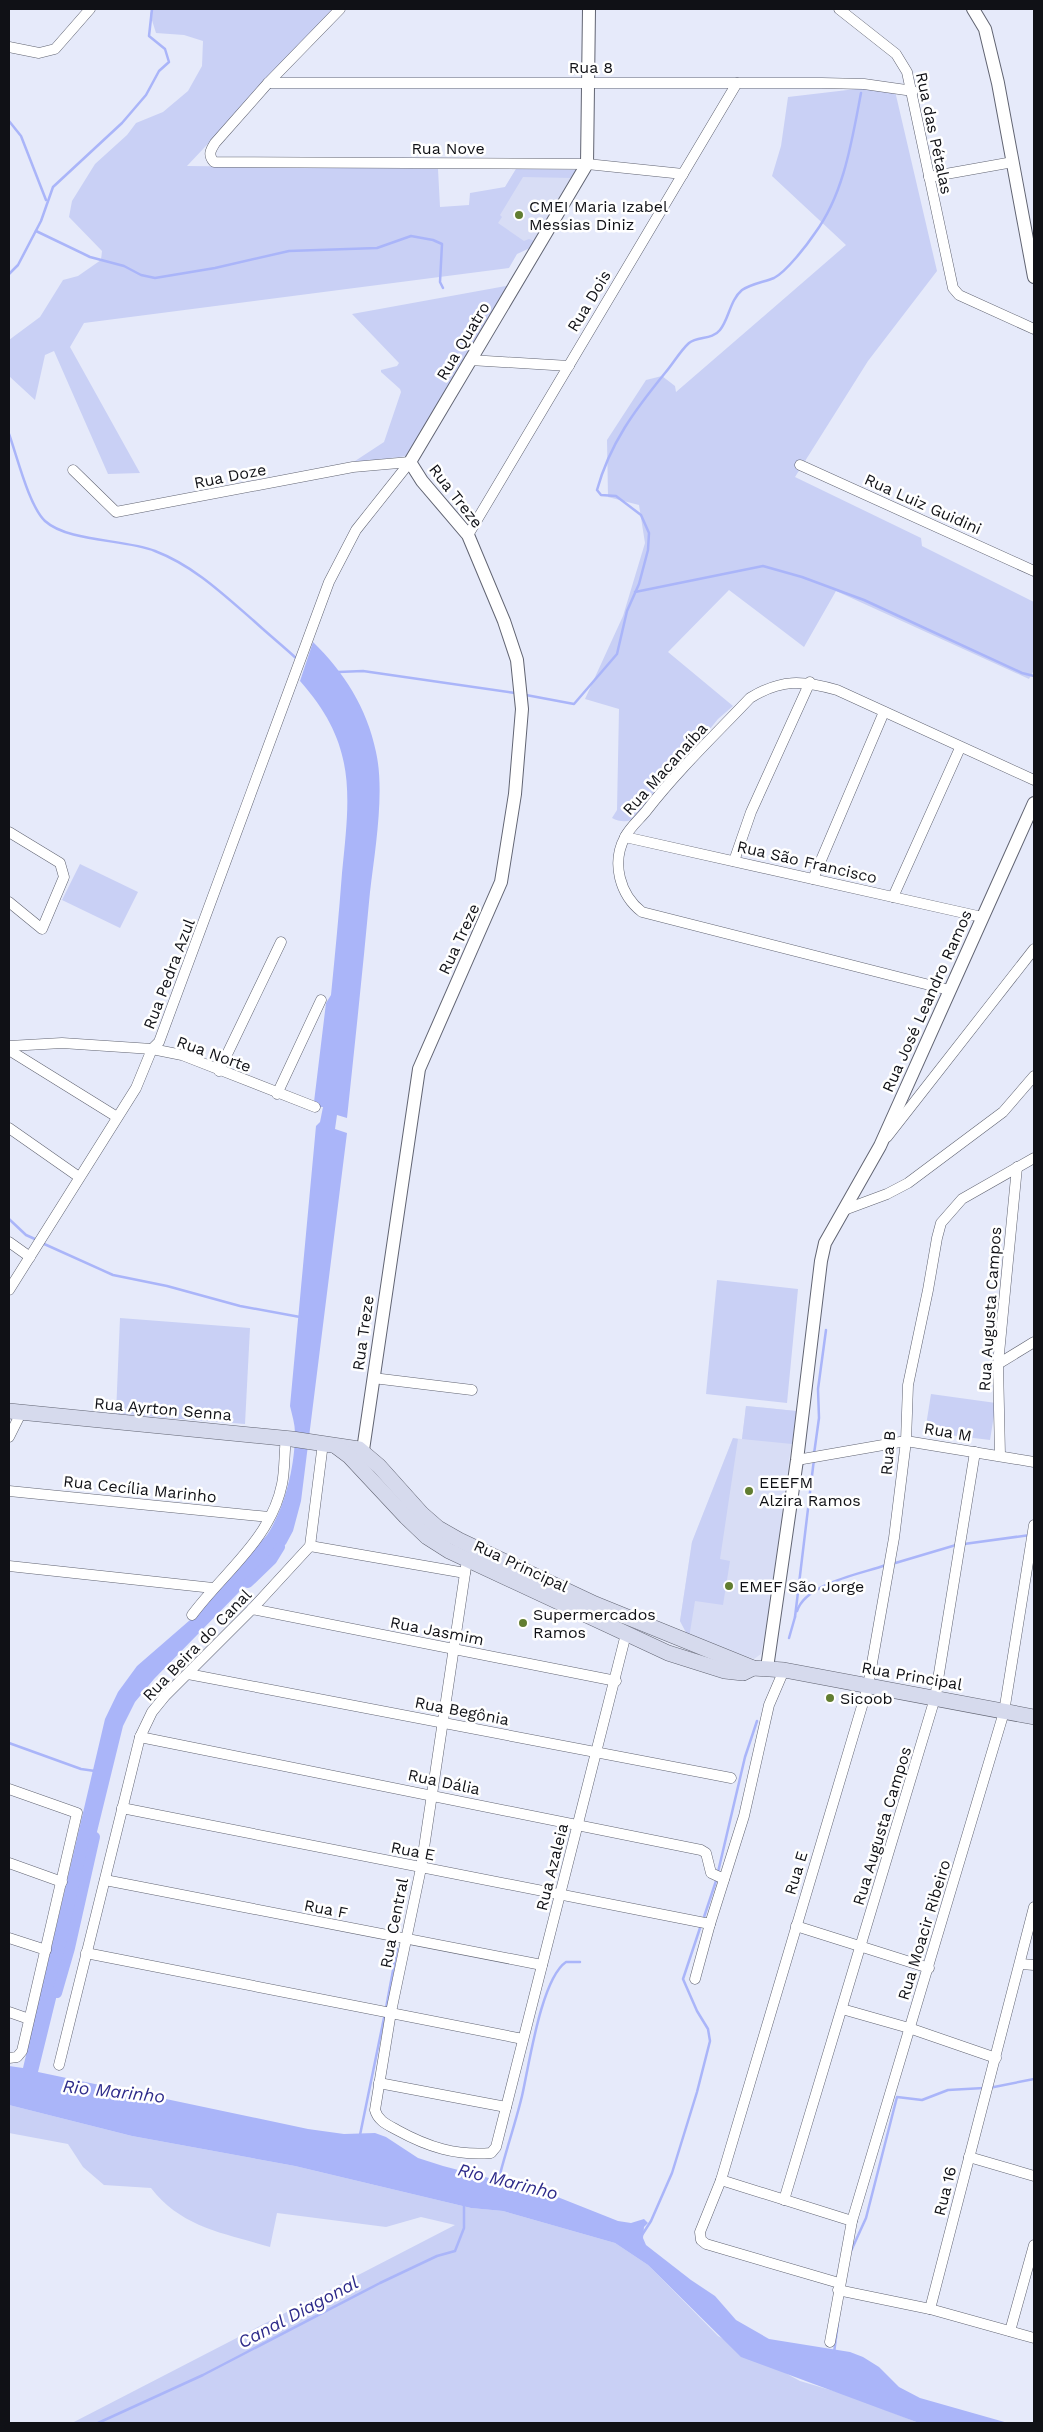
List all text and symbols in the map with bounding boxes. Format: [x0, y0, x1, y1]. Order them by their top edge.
street label: Rua 8 [569, 58, 613, 77]
street label: Rua das Pétalas [912, 70, 956, 196]
street label: Rua Nove [411, 139, 485, 158]
place label: CMEI Maria Izabel Messias Diniz [529, 197, 668, 234]
marker: CMEI Maria Izabel Messias Diniz [513, 209, 525, 221]
street label: Rua Dois [563, 267, 615, 335]
street label: Rua Quatro [432, 299, 494, 383]
street label: Rua Doze [192, 460, 268, 492]
street label: Rua Treze [425, 460, 487, 532]
street label: Rua Luiz Guidini [862, 470, 984, 538]
street label: Rua Macanaíba [619, 719, 711, 819]
street label: Rua São Francisco [735, 837, 879, 887]
street label: Rua Treze [434, 901, 484, 977]
street label: Rua José Leandro Ramos [878, 907, 976, 1095]
street label: Rua Pedra Azul [139, 916, 199, 1032]
street label: Rua Norte [174, 1032, 254, 1076]
street label: Rua Augusta Campos [975, 1226, 1005, 1392]
street label: Rua Treze [348, 1294, 378, 1372]
street label: Rua Ayrton Senna [93, 1394, 233, 1424]
street label: Rua M [923, 1418, 973, 1446]
street label: Rua B [877, 1430, 899, 1476]
street label: Rua Cecília Marinho [62, 1472, 218, 1506]
place label: EEEFM Alzira Ramos [759, 1473, 861, 1510]
marker: EEEFM Alzira Ramos [743, 1485, 755, 1497]
street label: Rua Principal [471, 1536, 571, 1596]
place label: EMEF São Jorge [739, 1577, 864, 1596]
marker: EMEF São Jorge [723, 1580, 735, 1592]
street label: Rua Beira do Canal [139, 1585, 255, 1705]
place label: Supermercados Ramos [533, 1605, 656, 1642]
street label: Rua Jasmim [389, 1613, 485, 1649]
marker: Supermercados Ramos [517, 1617, 529, 1629]
street label: Rua Principal [860, 1658, 964, 1694]
place label: Sicoob [840, 1689, 893, 1708]
marker: Sicoob [824, 1692, 836, 1704]
street label: Rua Begônia [413, 1693, 511, 1729]
street label: Rua Augusta Campos [849, 1744, 915, 1908]
street label: Rua Dália [406, 1765, 482, 1799]
street label: Rua Azaleia [532, 1821, 572, 1913]
street label: Rua E [389, 1837, 437, 1865]
street label: Rua E [780, 1849, 812, 1897]
street label: Rua Moacir Ribeiro [894, 1858, 954, 2002]
street label: Rua Central [376, 1876, 412, 1970]
street label: Rua F [302, 1895, 350, 1923]
water label: Rio Marinho [62, 2075, 166, 2107]
water label: Rio Marinho [456, 2158, 560, 2204]
street label: Rua 16 [930, 2164, 960, 2218]
water label: Canal Diagonal [234, 2271, 362, 2353]

